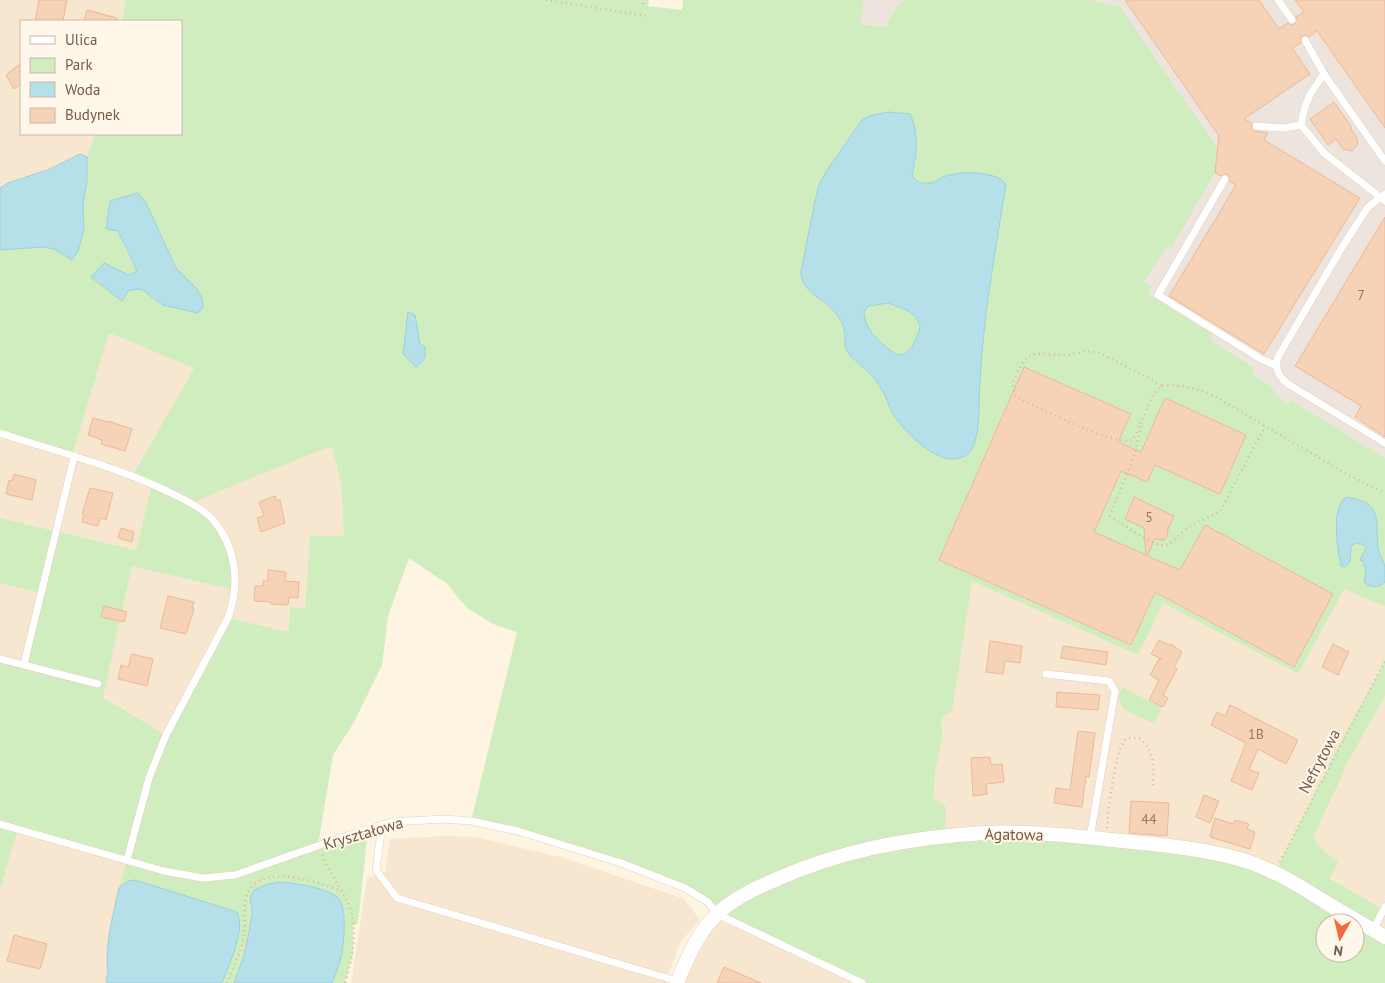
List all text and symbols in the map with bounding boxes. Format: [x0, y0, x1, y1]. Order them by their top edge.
legend [20, 20, 182, 135]
text: Ulica [65, 30, 97, 49]
text: Park [65, 55, 93, 74]
text: Woda [65, 80, 100, 99]
text: Budynek [65, 105, 121, 124]
house number: 7 [1357, 286, 1365, 304]
house number: 5 [1145, 508, 1153, 526]
house number: 1B [1248, 725, 1264, 743]
street label: Nefrytowa [1294, 725, 1344, 797]
house number: 44 [1141, 810, 1157, 828]
street label: Kryształowa [321, 812, 405, 854]
street label: Agatowa [984, 823, 1044, 845]
north arrow [1315, 913, 1365, 963]
text: N [1332, 941, 1344, 960]

